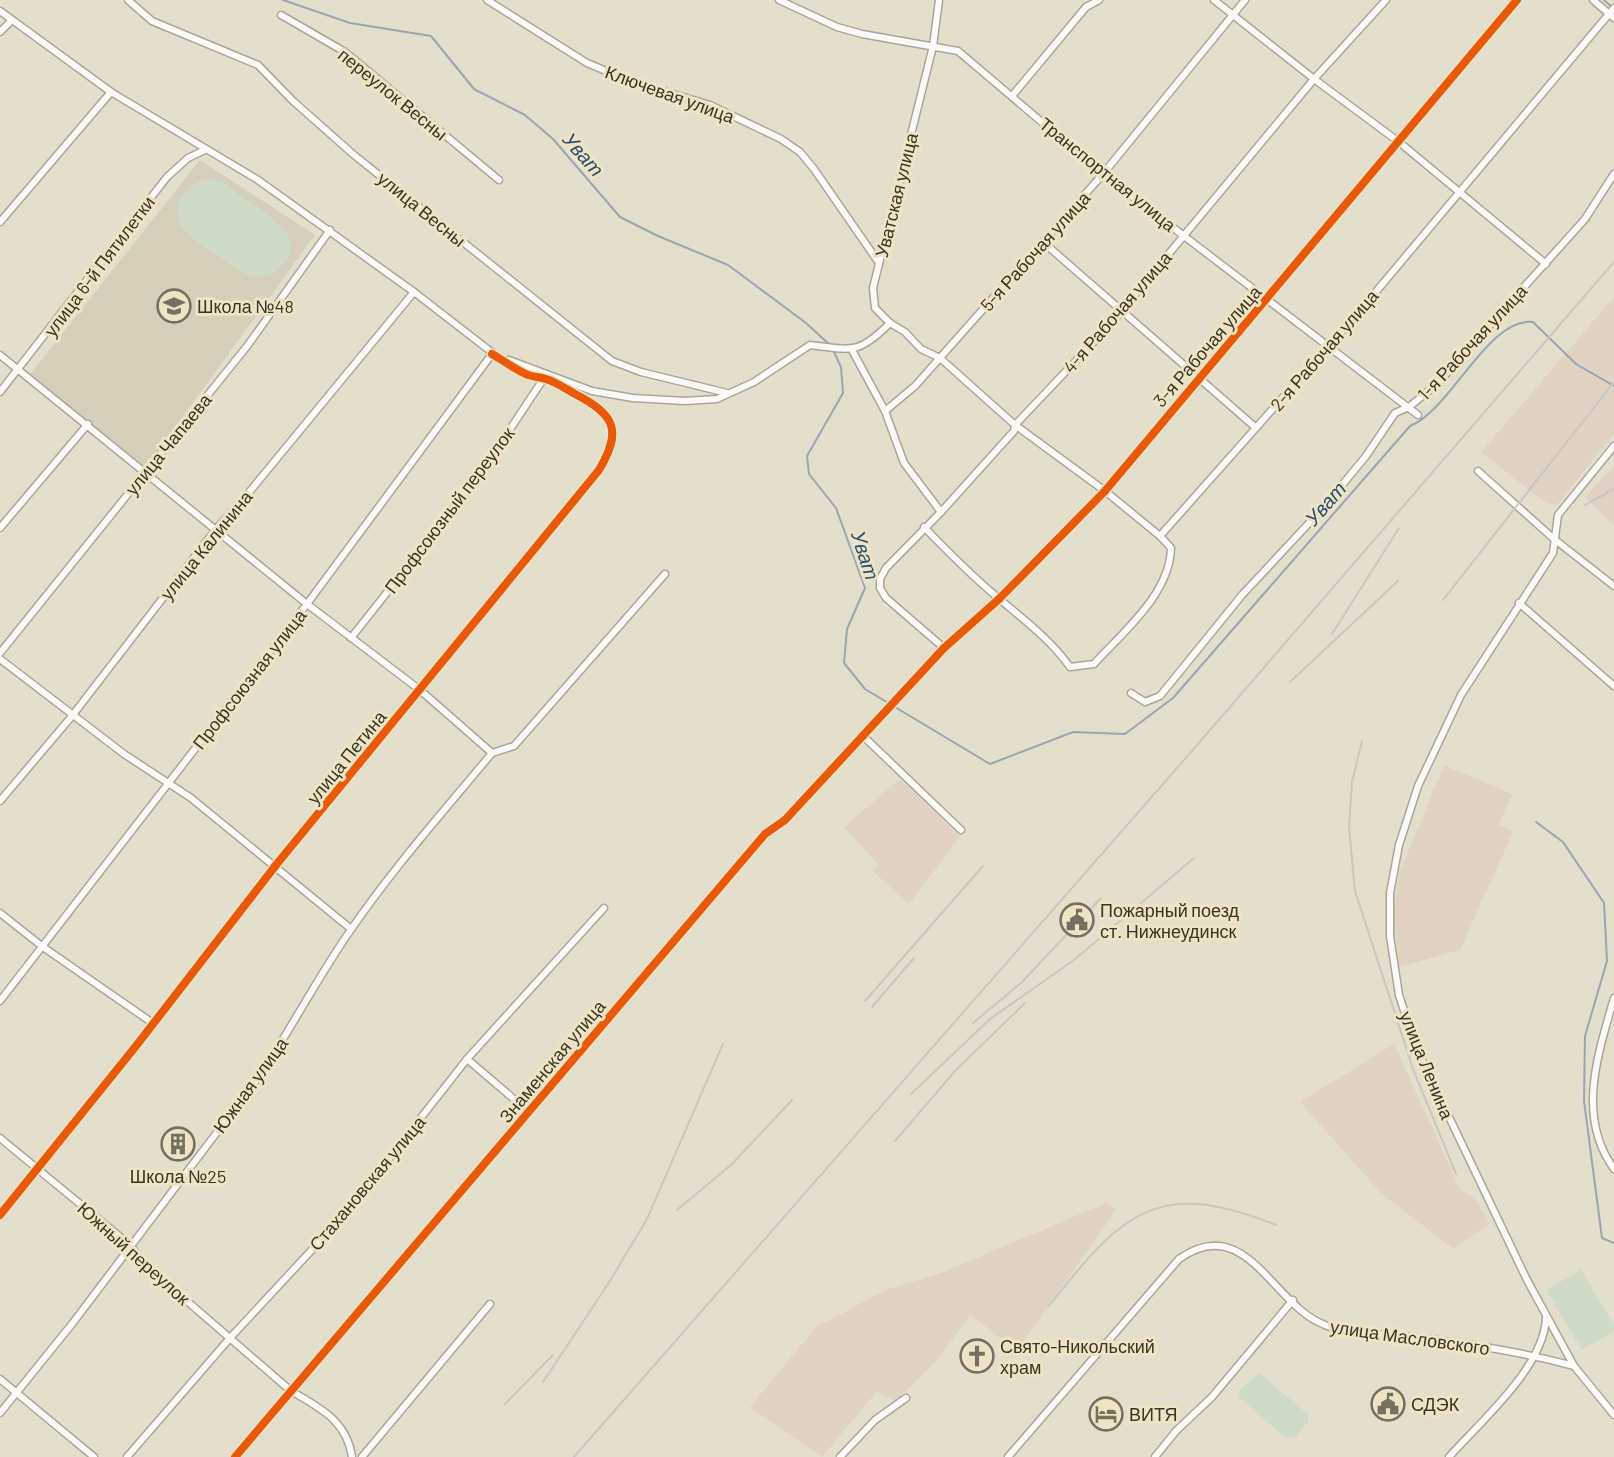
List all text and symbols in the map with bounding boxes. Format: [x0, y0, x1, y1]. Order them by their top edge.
street label: переулок Весны [334, 43, 452, 145]
street label: Ключевая улица [602, 60, 738, 128]
street label: Транспортная улица [1035, 112, 1181, 236]
water label: Уват [558, 126, 610, 181]
street label: Уватская улица [870, 130, 922, 260]
street label: улица Весны [374, 167, 470, 251]
street label: 5-я Рабочая улица [976, 186, 1095, 315]
street label: улица 6-й Пятилетки [39, 191, 159, 341]
street label: 4-я Рабочая улица [1058, 246, 1176, 377]
street label: 1-я Рабочая улица [1413, 279, 1532, 404]
street label: 3-я Рабочая улица [1148, 280, 1266, 411]
street label: 2-я Рабочая улица [1265, 284, 1383, 415]
school or university icon: Школа №48 [156, 288, 192, 324]
place label: Школа №48 [197, 295, 294, 317]
street label: улица Чапаева [120, 388, 216, 499]
street label: Профсоюзный переулок [379, 423, 519, 597]
water label: Уват [1299, 476, 1351, 531]
street label: улица Калинина [155, 485, 257, 604]
water label: Уват [847, 526, 885, 583]
street label: Профсоюзная улица [188, 604, 311, 753]
street label: улица Петина [302, 705, 391, 808]
place label: Пожарный поезд ст. Нижнеудинск [1100, 899, 1240, 942]
public building icon: Пожарный поезд ст. Нижнеудинск [1059, 902, 1095, 938]
street label: Знаменская улица [494, 994, 610, 1127]
street label: улица Ленина [1395, 1008, 1459, 1123]
street label: Южная улица [208, 1032, 293, 1137]
street label: Стахановская улица [304, 1110, 430, 1255]
building icon: Школа №25 [160, 1126, 196, 1162]
place label: Школа №25 [130, 1165, 226, 1187]
street label: Южный переулок [73, 1197, 195, 1309]
street label: улица Масловского [1329, 1315, 1491, 1359]
place label: Свято-Никольский храм [1000, 1335, 1155, 1378]
church icon: Свято-Никольский храм [959, 1338, 995, 1374]
public building icon: СДЭК [1370, 1386, 1406, 1422]
place label: СДЭК [1411, 1393, 1460, 1415]
hotel icon: ВИТЯ [1088, 1396, 1124, 1432]
place label: ВИТЯ [1129, 1403, 1178, 1425]

